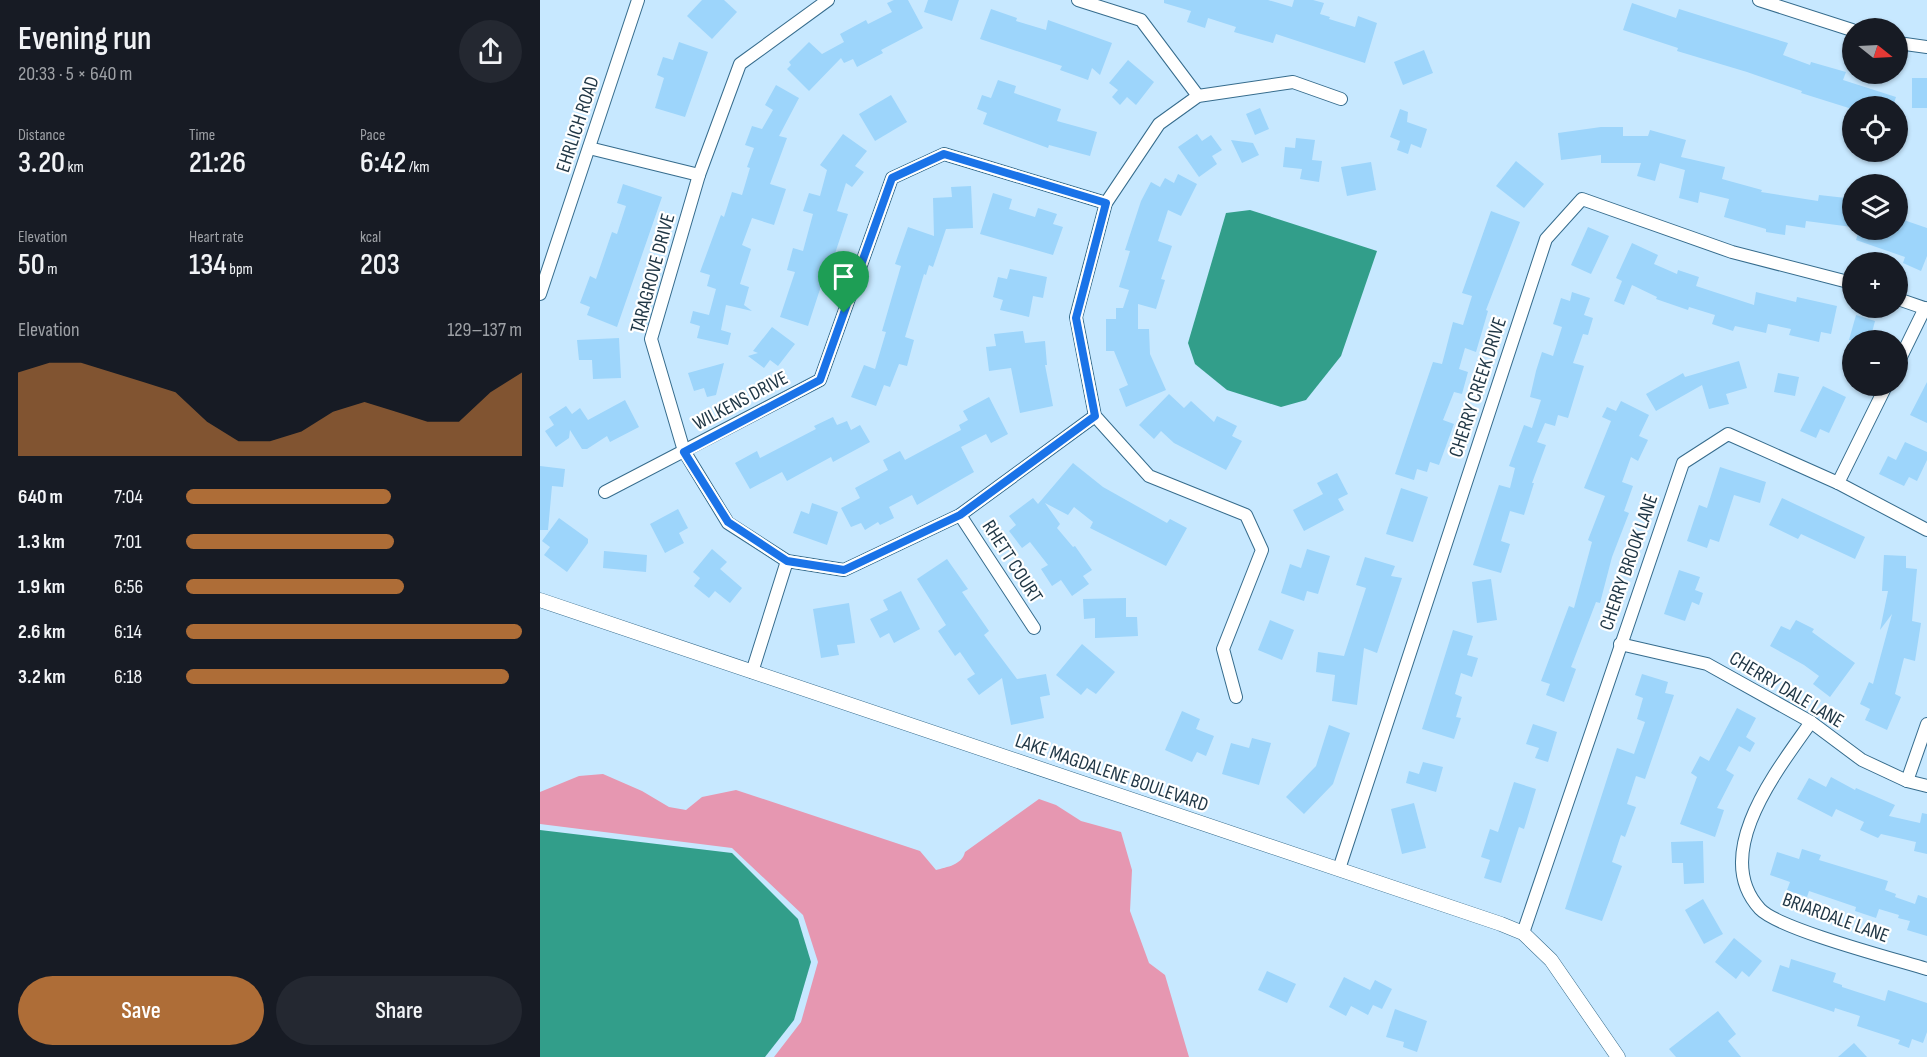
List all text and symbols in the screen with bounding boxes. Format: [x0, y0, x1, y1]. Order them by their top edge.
north arrow [1842, 18, 1908, 84]
map controls [1842, 18, 1908, 396]
text: Evening run [18, 19, 152, 59]
button: share [459, 20, 522, 83]
text: 20:33 · 5 × 640 m [18, 62, 132, 86]
street label: EHRLICH ROAD [551, 73, 605, 175]
button: locate [1842, 96, 1908, 162]
text: Distance [18, 126, 65, 145]
text: Time [189, 126, 215, 145]
text: Pace [360, 126, 385, 145]
text: 3.20 [18, 145, 65, 181]
text: 21:26 [189, 145, 246, 181]
text: 6:42 [360, 145, 406, 181]
text: km [65, 158, 84, 177]
text: /km [406, 158, 430, 177]
button: layers [1842, 174, 1908, 240]
street label: TARAGROVE DRIVE [625, 211, 680, 336]
text: Elevation [18, 228, 67, 247]
text: Heart rate [189, 228, 244, 247]
text: kcal [360, 228, 381, 247]
text: 50 [18, 247, 45, 283]
text: 134 [189, 247, 227, 283]
text: 203 [360, 247, 400, 283]
pin [818, 251, 869, 313]
button: + [1842, 252, 1908, 318]
text: m [45, 260, 57, 279]
text: bpm [227, 260, 253, 279]
icon: arrive [827, 260, 860, 293]
street label: CHERRY CREEK DRIVE [1444, 314, 1512, 460]
text: Elevation [18, 318, 80, 342]
text: 129–137 m [447, 318, 522, 342]
button: − [1842, 330, 1908, 396]
street label: WILKENS DRIVE [689, 366, 792, 436]
text: 640 m [18, 485, 63, 509]
text: 7:04 [114, 485, 143, 509]
street label: CHERRY BROOK LANE [1594, 491, 1663, 634]
street label: RHETT COURT [977, 516, 1048, 607]
text: 1.3 km [18, 530, 65, 554]
text: 7:01 [114, 530, 142, 554]
text: 1.9 km [18, 575, 65, 599]
text: 6:56 [114, 575, 143, 599]
text: 2.6 km [18, 620, 65, 644]
text: 6:14 [114, 620, 142, 644]
street label: CHERRY DALE LANE [1725, 646, 1848, 733]
text: 3.2 km [18, 665, 66, 689]
text: 6:18 [114, 665, 142, 689]
street label: LAKE MAGDALENE BOULEVARD [1012, 729, 1211, 817]
street label: BRIARDALE LANE [1779, 888, 1892, 948]
button: Save [18, 976, 264, 1045]
button: Share [276, 976, 522, 1045]

